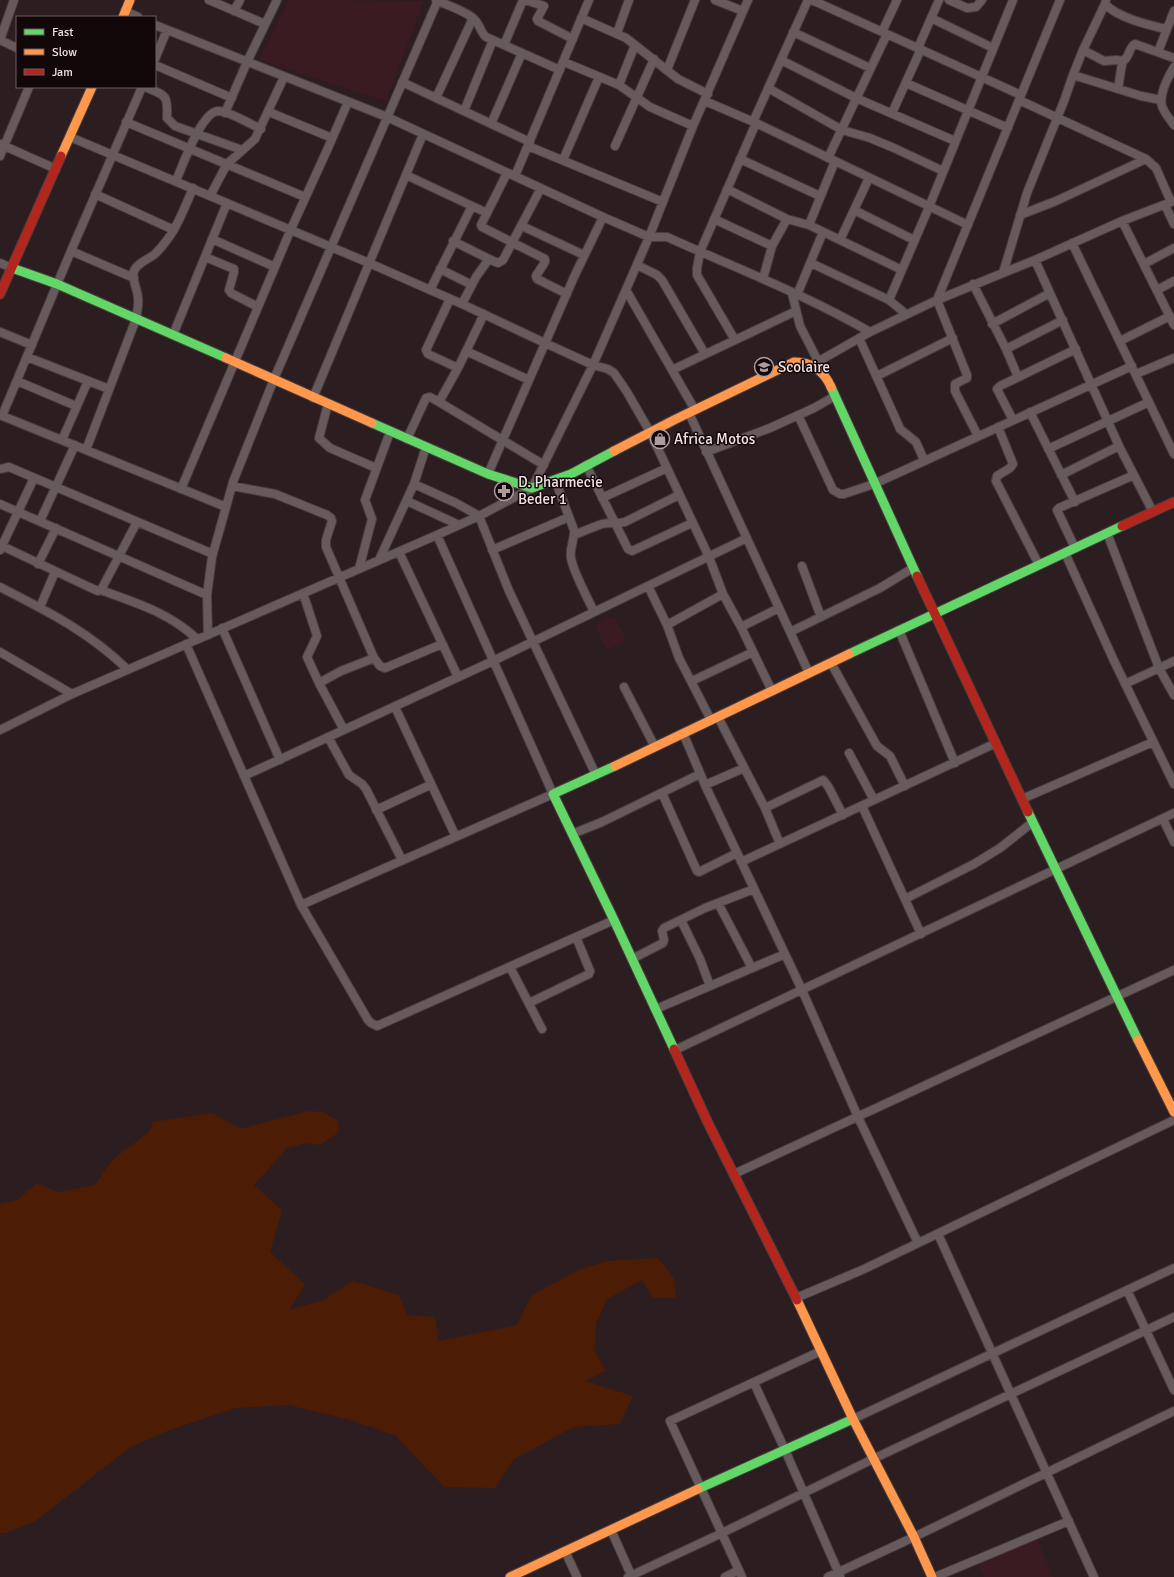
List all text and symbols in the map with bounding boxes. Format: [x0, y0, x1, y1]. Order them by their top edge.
legend [16, 16, 156, 88]
text: Fast [52, 25, 73, 40]
text: Slow [52, 45, 77, 60]
text: Jam [52, 65, 73, 80]
school or university icon: Scolaire [753, 356, 775, 378]
place label: Scolaire [778, 358, 830, 376]
shop icon: Africa Motos [649, 428, 671, 450]
place label: Africa Motos [674, 430, 756, 448]
place label: D. Pharmecie Beder 1 [518, 473, 603, 508]
pharmacy icon: D. Pharmecie Beder 1 [493, 480, 515, 502]

